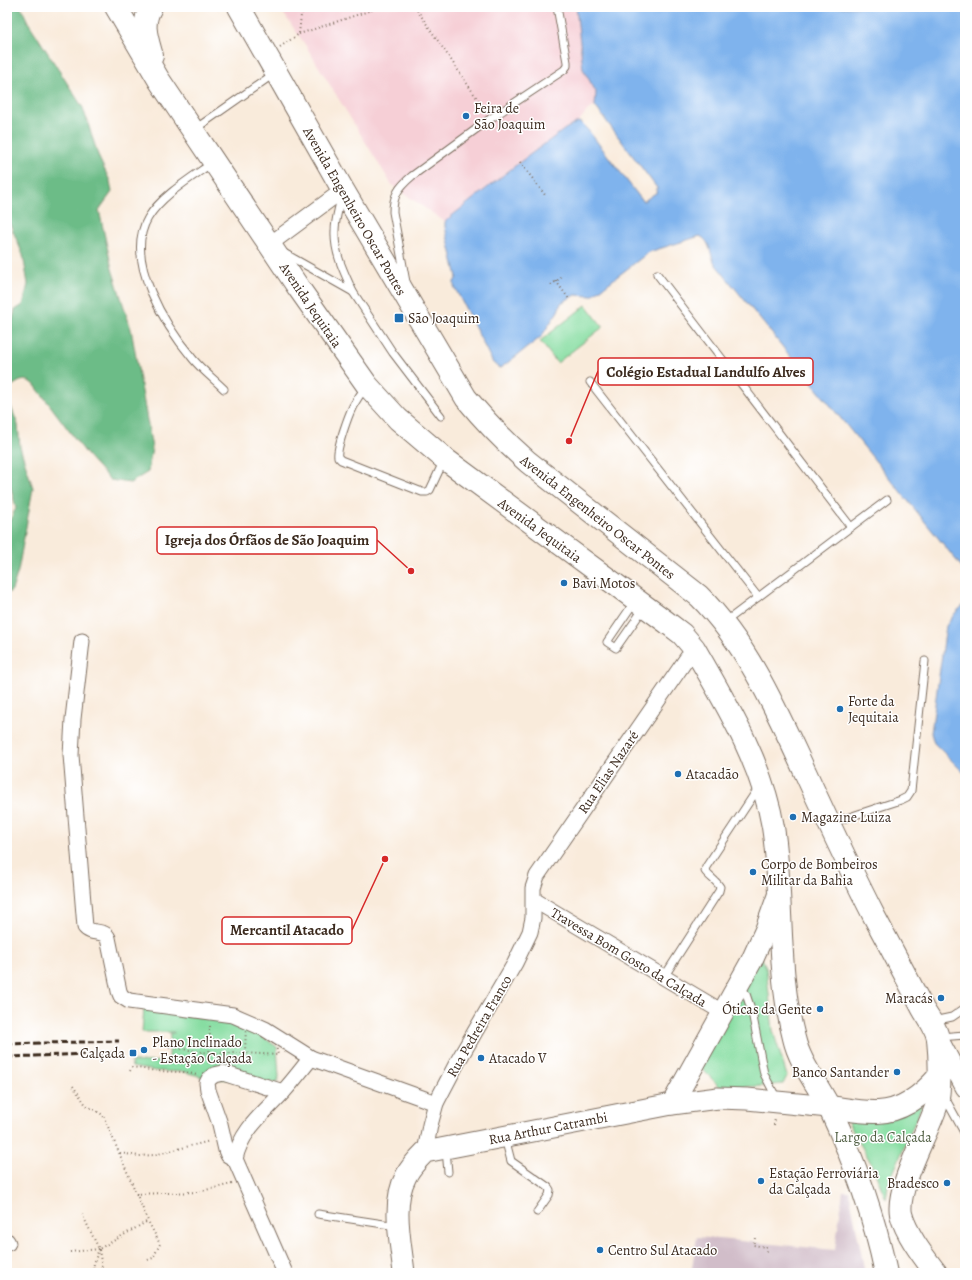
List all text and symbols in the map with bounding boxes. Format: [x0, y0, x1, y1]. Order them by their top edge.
place label: Feira de São Joaquim [474, 99, 546, 134]
marker: Feira de São Joaquim [461, 111, 471, 121]
street label: Avenida Engenheiro Oscar Pontes [298, 123, 411, 299]
street label: Avenida Jequitaia [274, 258, 346, 352]
place label: São Joaquim [408, 309, 480, 328]
marker: São Joaquim [393, 312, 405, 324]
callout: Colégio Estadual Landulfo Alves [598, 358, 813, 385]
text: Colégio Estadual Landulfo Alves [606, 362, 806, 382]
street label: Avenida Engenheiro Oscar Pontes [515, 450, 679, 584]
street label: Avenida Jequitaia [493, 493, 586, 568]
callout: Igreja dos Órfãos de São Joaquim [157, 527, 377, 554]
text: Igreja dos Órfãos de São Joaquim [165, 530, 370, 550]
place label: Bavi Motos [572, 574, 635, 593]
marker: Bavi Motos [559, 578, 569, 588]
place label: Forte da Jequitaia [848, 692, 899, 727]
marker: Forte da Jequitaia [835, 704, 845, 714]
street label: Rua Elias Nazaré [574, 727, 643, 818]
place label: Atacadão [685, 765, 739, 784]
marker: Atacadão [673, 769, 683, 779]
place label: Magazine Luiza [801, 808, 892, 827]
marker: Magazine Luiza [788, 812, 798, 822]
place label: Corpo de Bombeiros Militar da Bahia [761, 855, 878, 890]
marker: Corpo de Bombeiros Militar da Bahia [748, 867, 758, 877]
street label: Travessa Bom Gosto da Calçada [547, 903, 711, 1012]
callout: Mercantil Atacado [222, 917, 352, 944]
text: Mercantil Atacado [230, 920, 344, 940]
street label: Rua Pedreira Franco [442, 972, 516, 1081]
place label: Maracás [885, 989, 933, 1008]
marker: Maracás [936, 993, 946, 1003]
place label: Óticas da Gente [722, 1000, 812, 1019]
marker: Óticas da Gente [815, 1004, 825, 1014]
place label: Plano Inclinado - Estação Calçada [152, 1033, 252, 1068]
place label: Calçada [80, 1044, 125, 1063]
marker: Plano Inclinado - Estação Calçada [139, 1045, 149, 1055]
marker: Calçada [128, 1048, 138, 1058]
place label: Atacado V [488, 1049, 547, 1068]
marker: Atacado V [476, 1053, 486, 1063]
place label: Banco Santander [792, 1063, 890, 1082]
marker: Banco Santander [892, 1067, 902, 1077]
street label: Rua Arthur Catrambi [487, 1108, 609, 1149]
park label: Largo da Calçada [834, 1128, 932, 1147]
place label: Estação Ferroviária da Calçada [769, 1164, 879, 1199]
place label: Bradesco [887, 1174, 939, 1193]
marker: Estação Ferroviária da Calçada [756, 1176, 766, 1186]
marker: Bradesco [942, 1178, 952, 1188]
place label: Centro Sul Atacado [608, 1241, 717, 1260]
marker: Centro Sul Atacado [595, 1245, 605, 1255]

